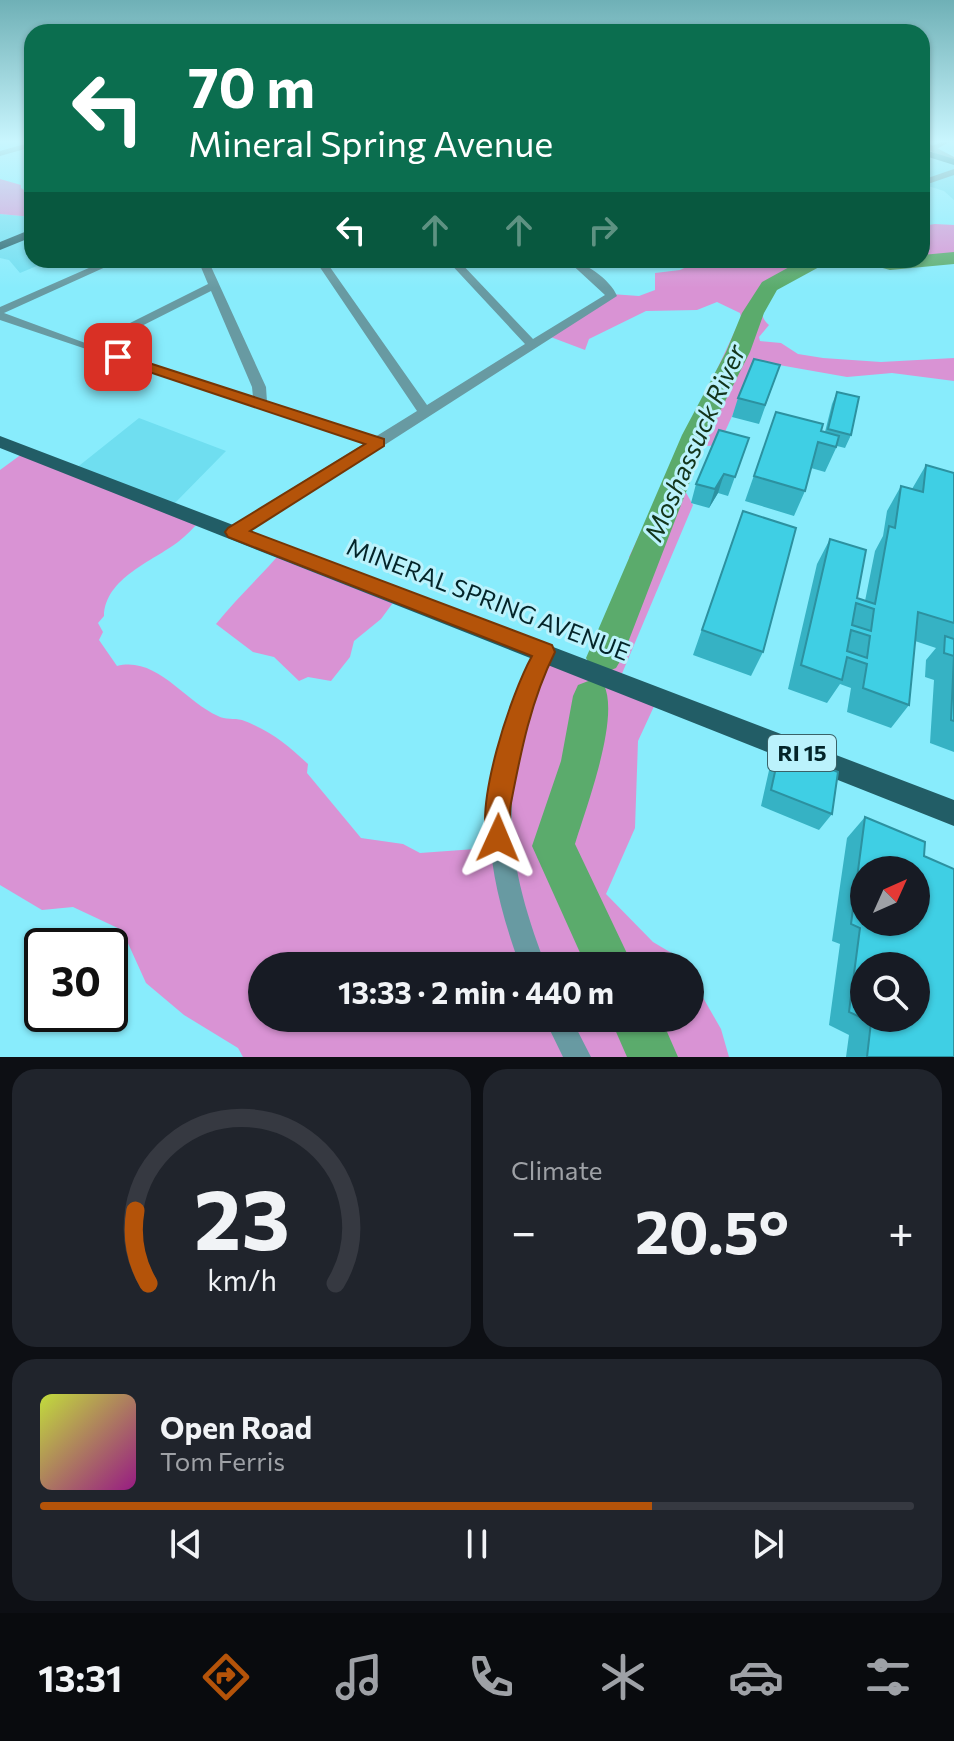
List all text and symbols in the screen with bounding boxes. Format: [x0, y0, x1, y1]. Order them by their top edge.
text: 70 m [188, 51, 315, 120]
icon: left [56, 56, 160, 160]
text: Mineral Spring Avenue [188, 120, 553, 164]
icon: left [329, 208, 373, 252]
icon: ahead [413, 208, 457, 252]
icon: ahead [497, 208, 541, 252]
icon: right [581, 208, 625, 252]
pin [84, 323, 152, 391]
icon: arrive [96, 335, 140, 379]
water label: Moshassuck River [636, 338, 752, 545]
street label: MINERAL SPRING AVENUE [343, 531, 634, 666]
road number: RI 15 [768, 735, 836, 771]
position arrow [456, 796, 540, 880]
north arrow [850, 856, 930, 936]
map controls [850, 856, 930, 1032]
speed limit sign: 30 [24, 928, 128, 1032]
button: search [850, 952, 930, 1032]
text: 13:33 · 2 min · 440 m [338, 973, 614, 1010]
text: Climate [511, 1154, 603, 1185]
text: 23 [194, 1165, 289, 1267]
text: 20.5° [635, 1193, 789, 1266]
text: − [511, 1203, 536, 1257]
text: + [888, 1203, 914, 1257]
text: km/h [207, 1262, 276, 1297]
text: Open Road [160, 1408, 312, 1445]
text: Tom Ferris [160, 1445, 285, 1476]
icon: previous [164, 1522, 208, 1566]
icon: pause [455, 1522, 499, 1566]
icon: next [746, 1522, 790, 1566]
icon: directions [198, 1649, 254, 1705]
icon: music [331, 1649, 387, 1705]
icon: phone [463, 1649, 519, 1705]
icon: climate [595, 1649, 651, 1705]
icon: car [728, 1649, 784, 1705]
icon: filters [860, 1649, 916, 1705]
text: 13:31 [38, 1655, 122, 1699]

